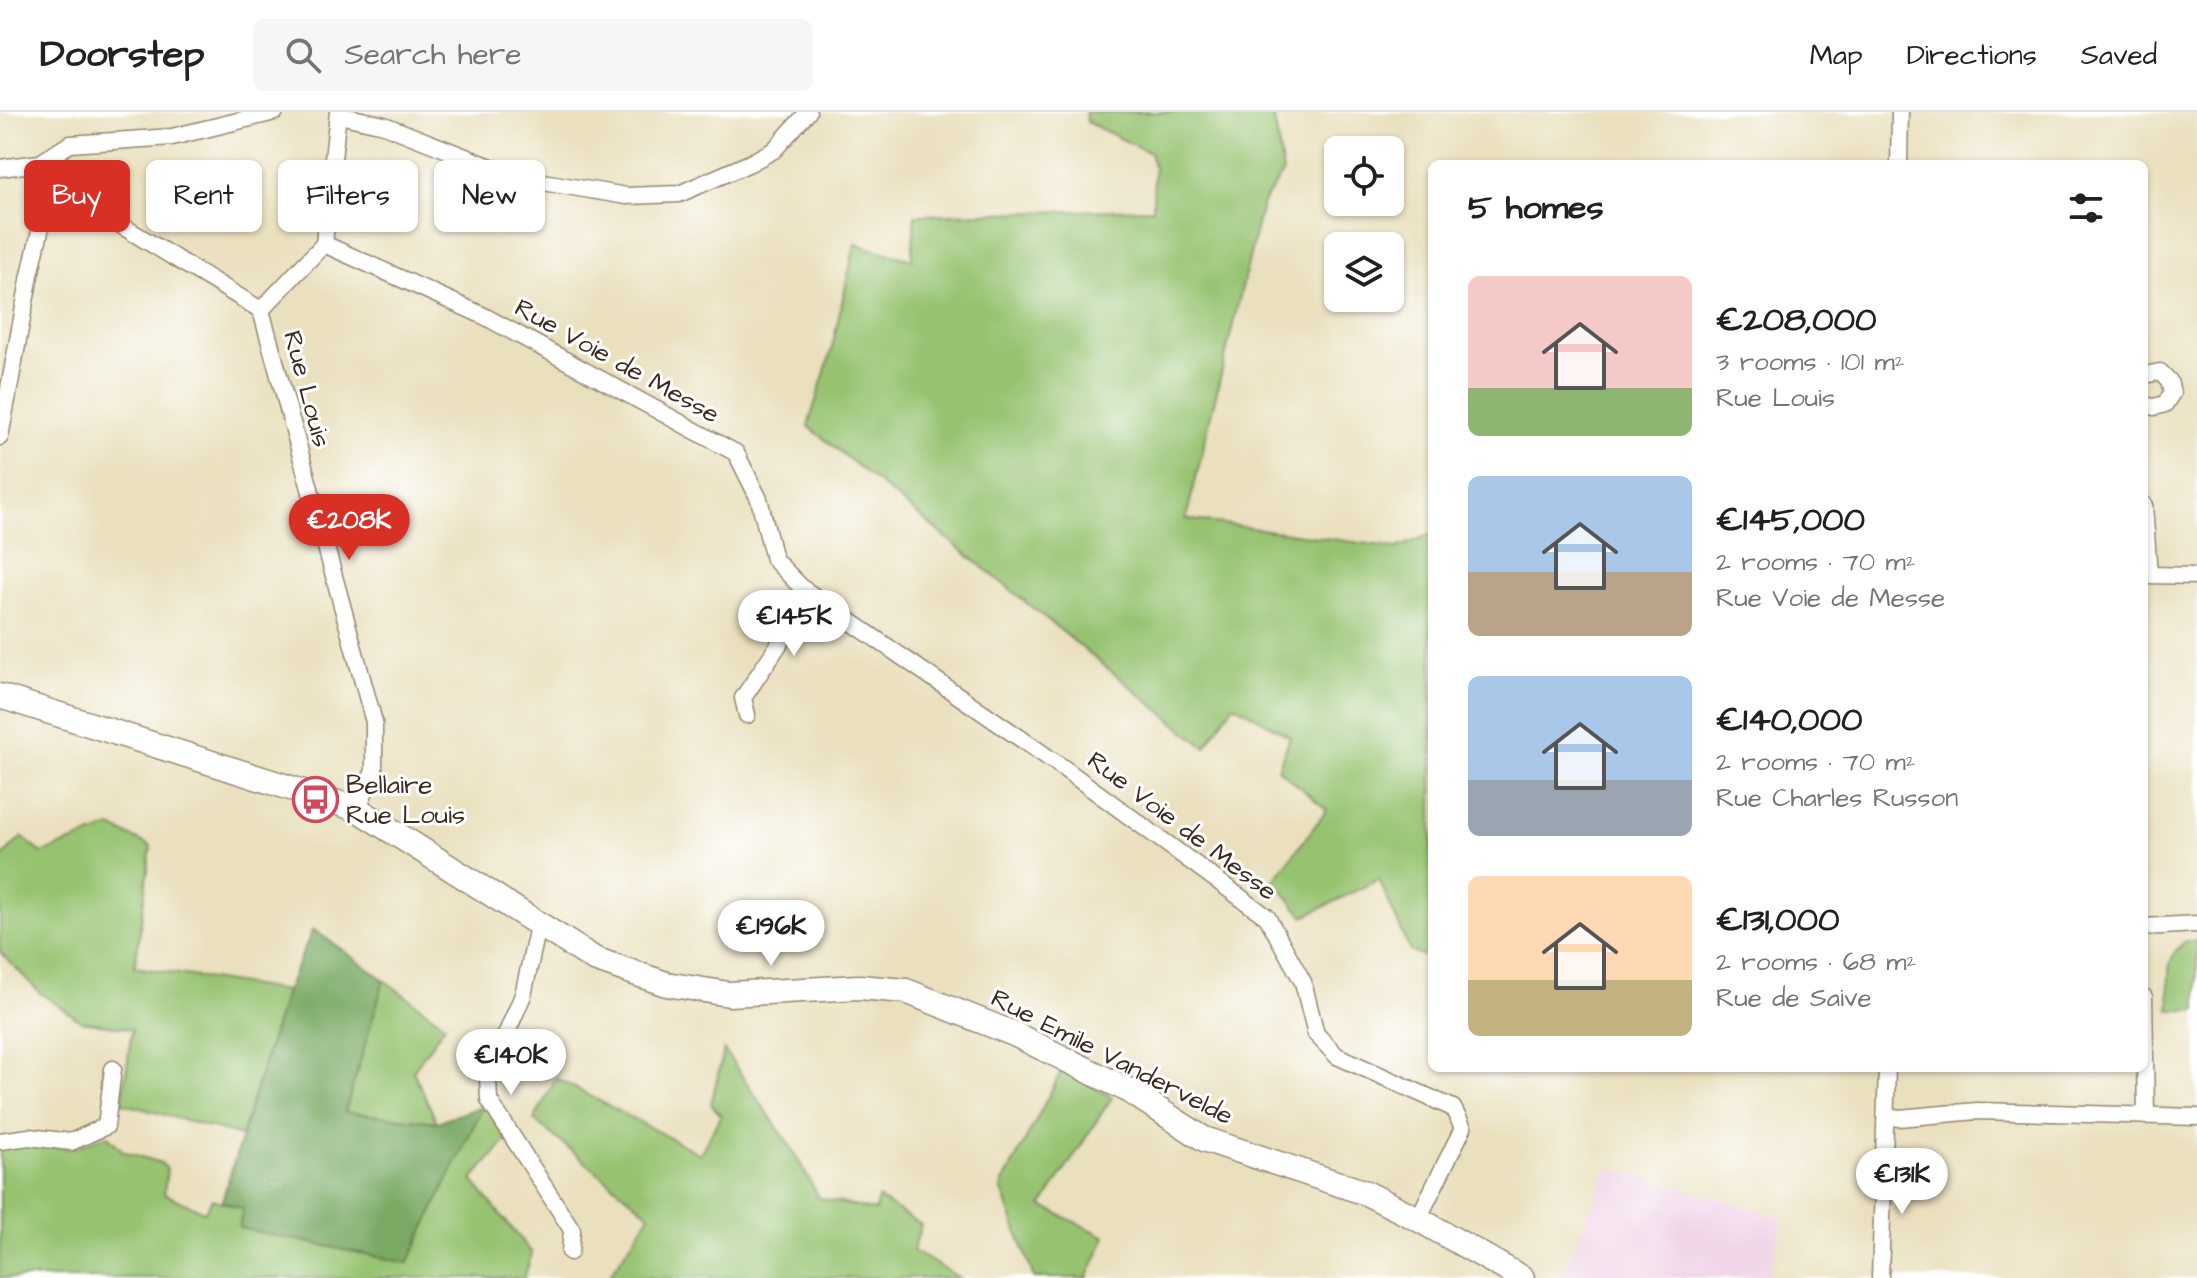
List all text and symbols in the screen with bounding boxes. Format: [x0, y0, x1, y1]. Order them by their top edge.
search box [253, 19, 813, 91]
text: Doorstep [40, 29, 205, 81]
icon: search [281, 33, 325, 77]
text: Search here [345, 34, 522, 76]
text: Map [1810, 36, 1863, 75]
text: Directions [1907, 36, 2037, 75]
text: Saved [2081, 36, 2157, 75]
map controls [1324, 136, 1404, 312]
button: locate [1324, 136, 1404, 216]
chip: Buy [24, 160, 130, 232]
chip: Rent [146, 160, 262, 232]
chip: Filters [278, 160, 418, 232]
chip: New [434, 160, 545, 232]
text: 5 homes [1468, 184, 1604, 232]
icon: filters [2064, 186, 2108, 230]
button: layers [1324, 232, 1404, 312]
street label: Rue Voie de Messe [508, 290, 726, 432]
text: €208,000 [1716, 296, 1876, 344]
icon: home [1532, 308, 1628, 404]
street label: Rue Louis [274, 327, 340, 451]
text: 3 rooms · 101 m² [1716, 344, 1904, 380]
text: Rue Louis [1716, 380, 1835, 416]
pin: €208K [293, 494, 405, 562]
text: €145,000 [1716, 496, 1865, 544]
text: €208K [307, 502, 391, 538]
icon: home [1532, 508, 1628, 604]
text: 2 rooms · 70 m² [1716, 544, 1915, 580]
text: Rue Voie de Messe [1716, 580, 1945, 616]
pin: €145K [738, 590, 850, 658]
text: €145K [756, 598, 832, 634]
text: €140,000 [1716, 696, 1862, 744]
icon: home [1532, 708, 1628, 804]
street label: Rue Voie de Messe [1080, 743, 1284, 909]
text: 2 rooms · 70 m² [1716, 744, 1915, 780]
place label: Bellaire Rue Louis [346, 767, 465, 833]
bus stop icon: Bellaire Rue Louis [291, 776, 339, 824]
text: Rue Charles Russon [1716, 780, 1958, 816]
text: €131,000 [1716, 896, 1839, 944]
pin: €196K [715, 900, 827, 968]
text: €196K [736, 908, 806, 944]
icon: home [1532, 908, 1628, 1004]
text: 2 rooms · 68 m² [1716, 944, 1916, 980]
street label: Rue Emile Vandervelde [985, 980, 1239, 1134]
text: Rue de Saive [1716, 980, 1871, 1016]
pin: €140K [455, 1029, 567, 1097]
text: €140K [474, 1037, 548, 1073]
pin: €131K [1846, 1148, 1958, 1216]
text: €131K [1874, 1156, 1930, 1192]

